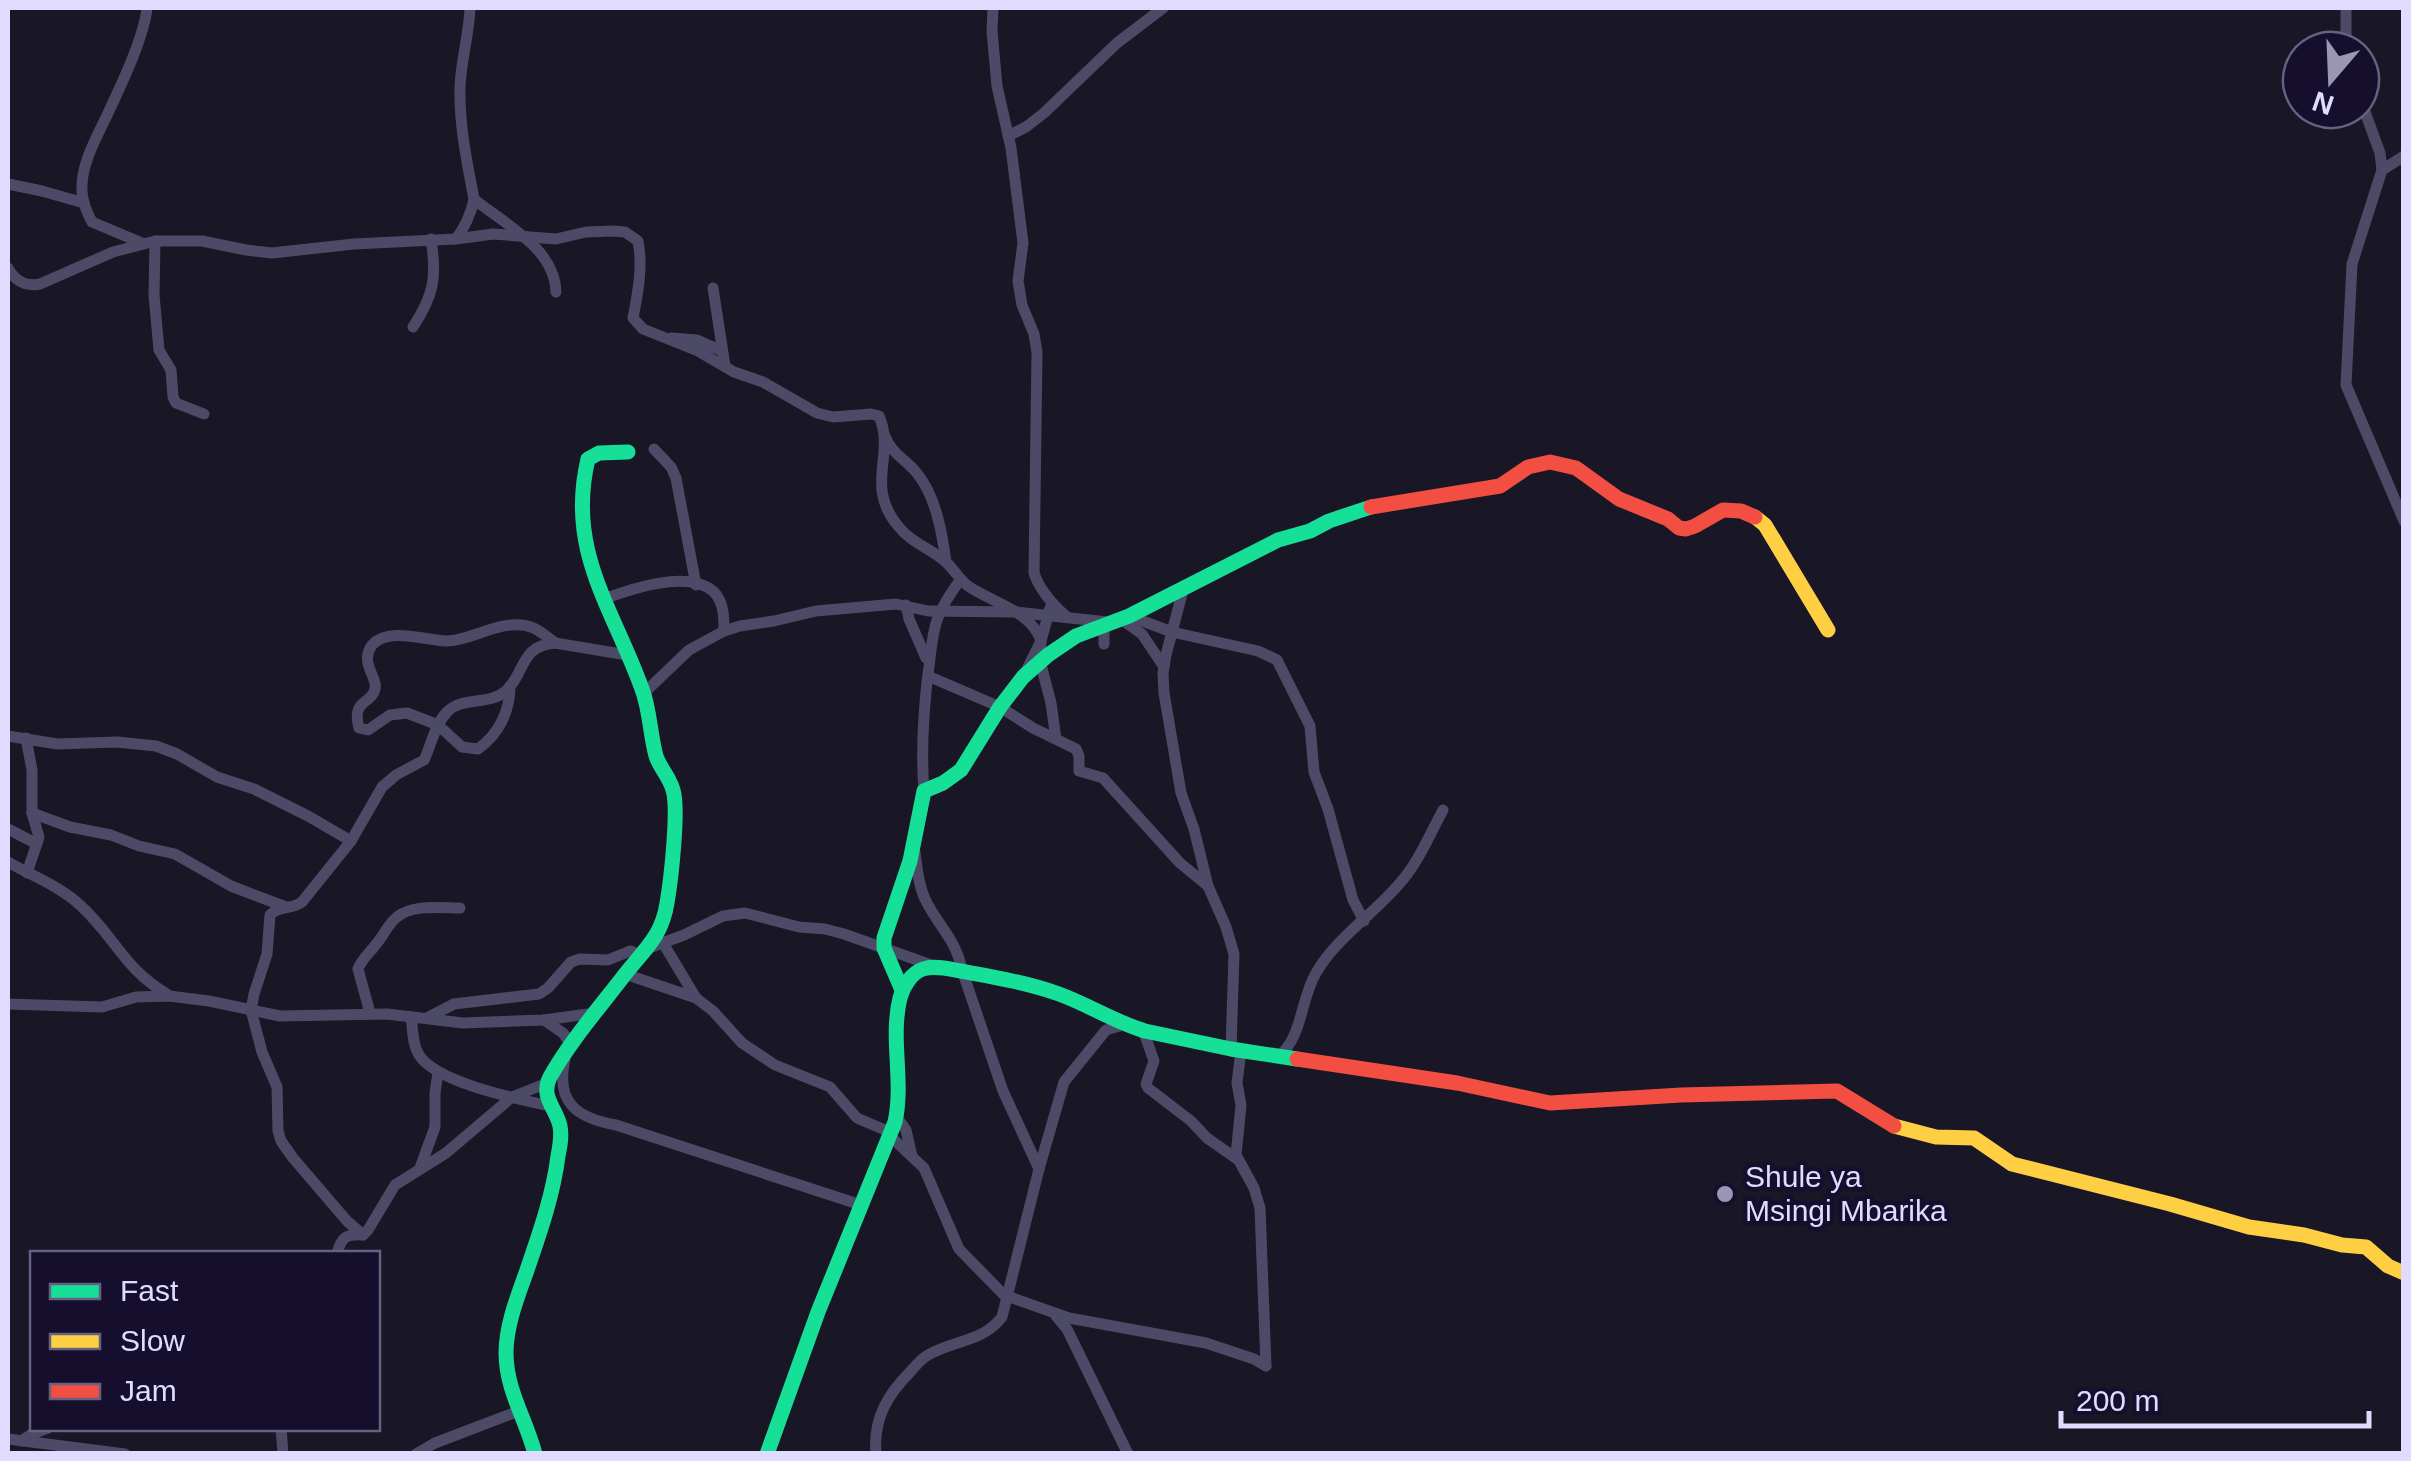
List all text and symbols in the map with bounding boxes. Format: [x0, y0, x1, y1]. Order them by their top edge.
north arrow [2281, 30, 2381, 130]
text: N [2308, 85, 2338, 121]
place label: Shule ya Msingi Mbarika [1745, 1160, 1947, 1227]
marker: Shule ya Msingi Mbarika [1714, 1183, 1736, 1205]
legend [30, 1251, 380, 1431]
text: Fast [120, 1274, 179, 1307]
text: Slow [120, 1324, 185, 1357]
scale bar [2061, 1366, 2368, 1428]
text: Jam [120, 1374, 177, 1407]
text: 200 m [2076, 1384, 2159, 1417]

